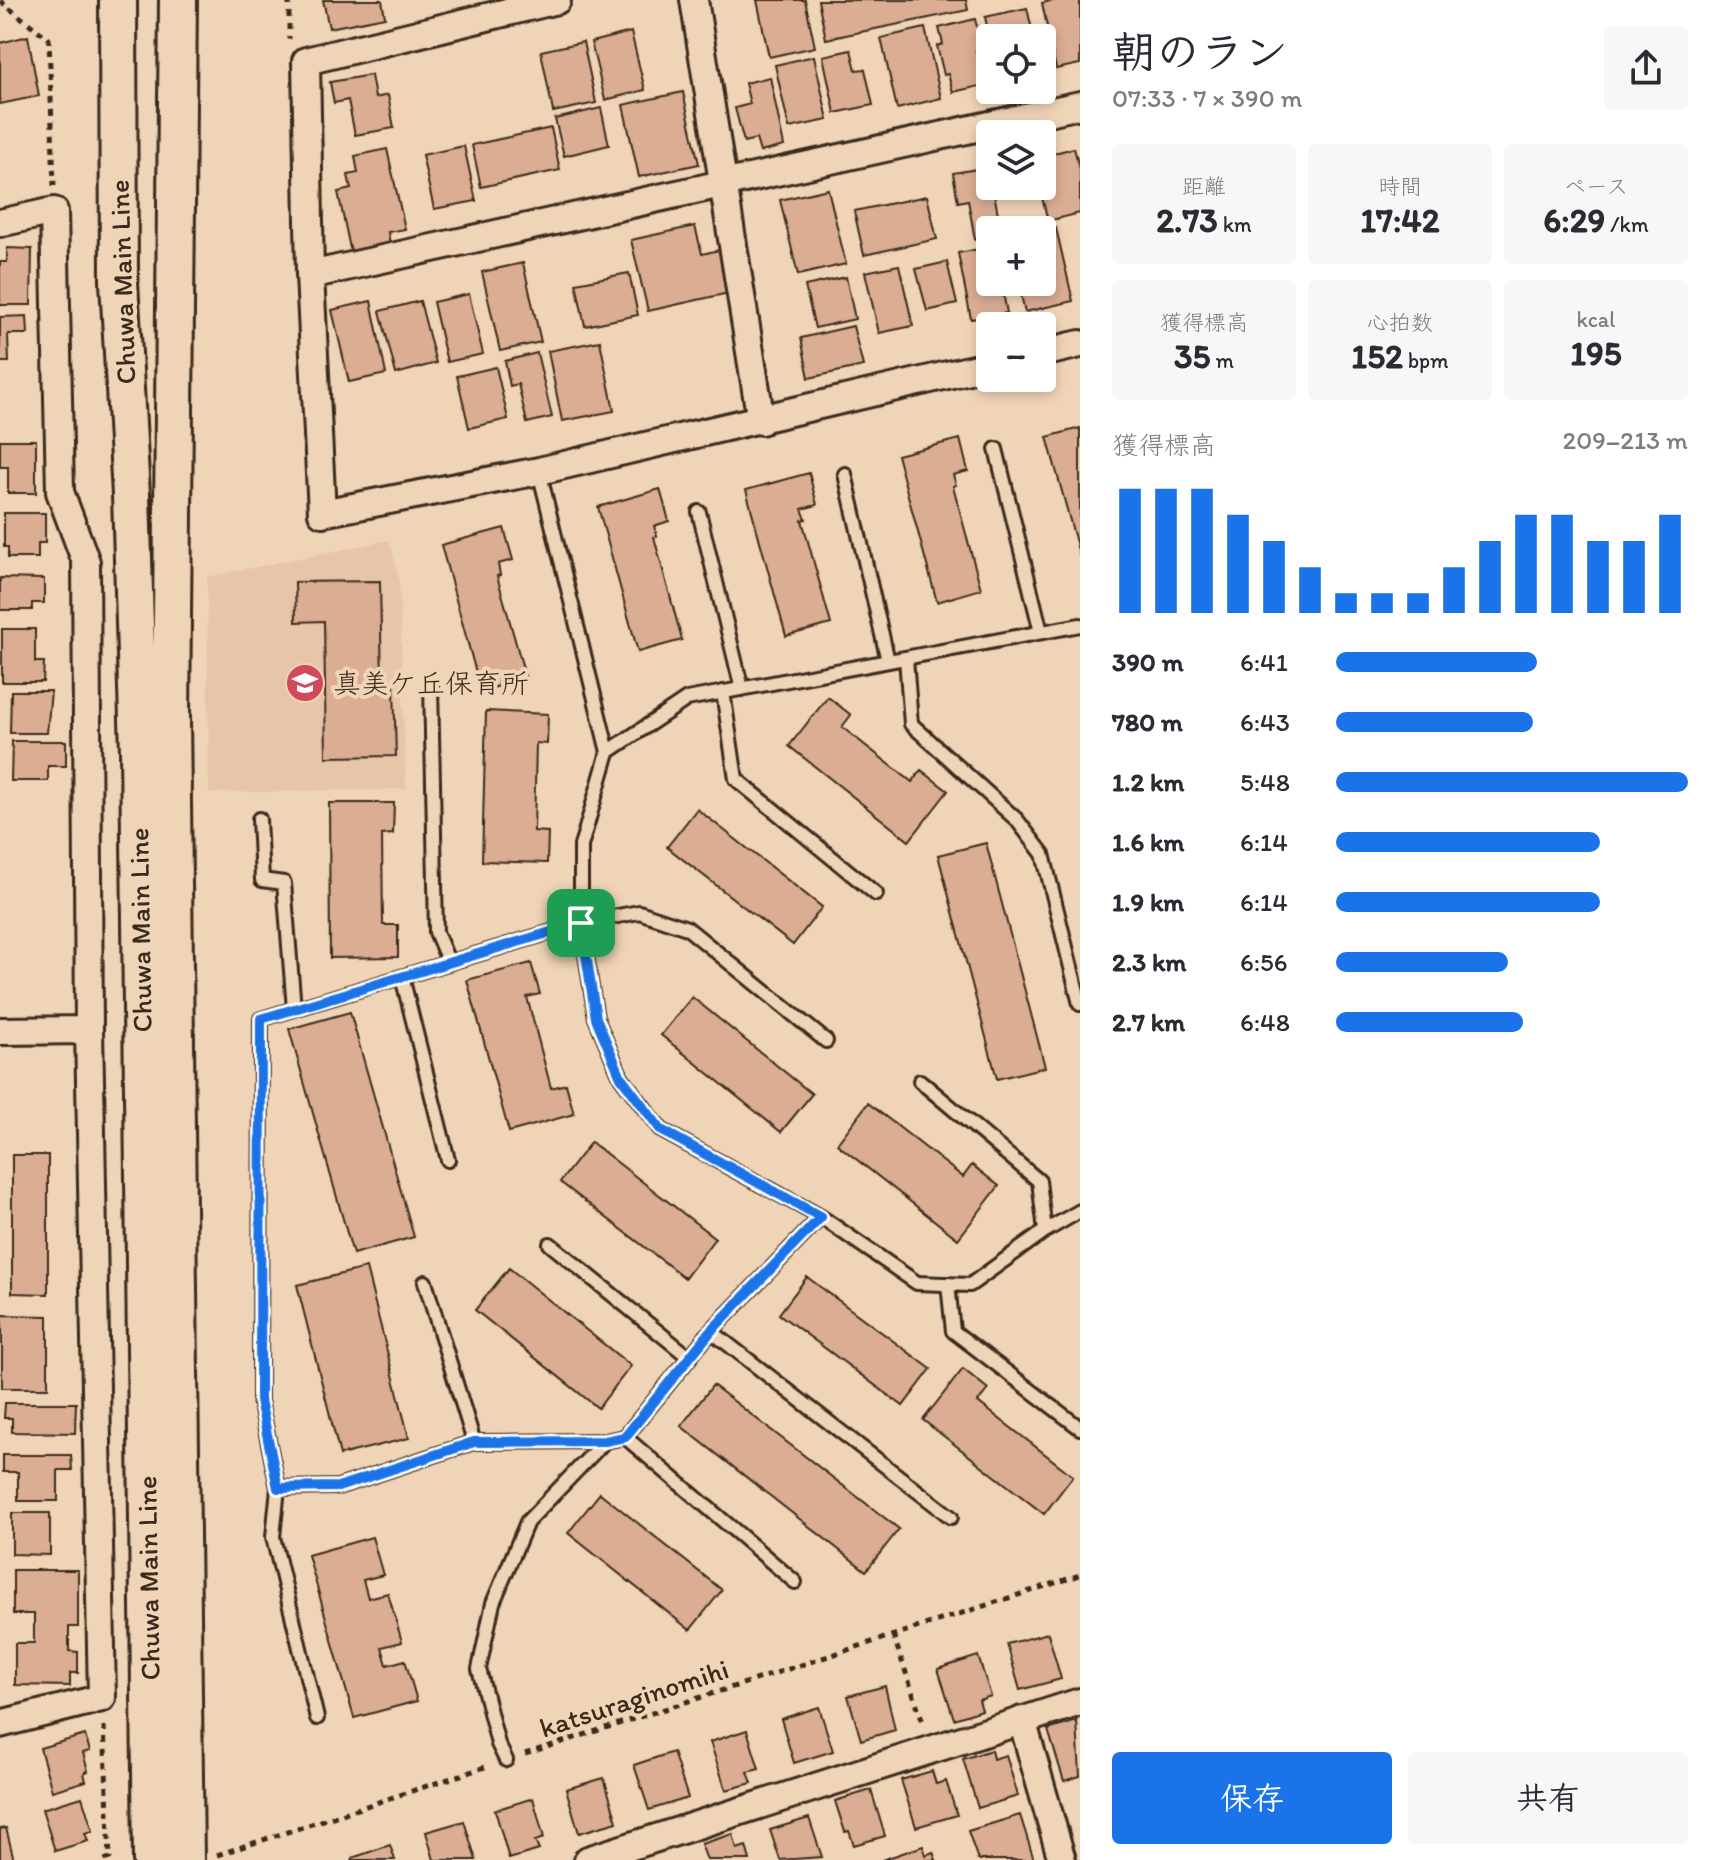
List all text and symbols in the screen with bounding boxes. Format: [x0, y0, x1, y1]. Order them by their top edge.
map controls [976, 24, 1056, 392]
button: locate [976, 24, 1056, 104]
text: 朝のラン [1112, 25, 1288, 78]
button: share [1604, 26, 1688, 110]
text: 07:33 · 7 × 390 m [1112, 82, 1302, 114]
button: layers [976, 120, 1056, 200]
text: 距離 [1182, 173, 1226, 200]
text: 時間 [1378, 173, 1422, 200]
text: ペース [1564, 173, 1628, 200]
street label: Chuwa Main Line [101, 179, 143, 385]
text: 2.73 [1156, 200, 1218, 241]
text: 17:42 [1360, 200, 1440, 241]
text: 6:29 [1543, 200, 1605, 241]
text: km [1218, 211, 1252, 238]
text: /km [1605, 211, 1649, 238]
button: + [976, 216, 1056, 296]
text: kcal [1576, 306, 1616, 333]
text: 獲得標高 [1160, 309, 1248, 336]
text: 心拍数 [1367, 309, 1433, 336]
button: − [976, 312, 1056, 392]
text: 195 [1570, 333, 1622, 374]
text: 35 [1174, 336, 1210, 377]
text: 152 [1351, 336, 1403, 377]
text: m [1210, 347, 1234, 374]
text: bpm [1403, 347, 1449, 374]
text: 209–213 m [1563, 424, 1688, 456]
text: 獲得標高 [1112, 429, 1216, 461]
text: 390 m [1112, 646, 1184, 678]
text: 6:41 [1240, 646, 1288, 678]
school or university icon: 真美ケ丘保育所 [284, 662, 326, 704]
place label: 真美ケ丘保育所 [333, 666, 529, 700]
text: 780 m [1112, 706, 1183, 738]
text: 6:43 [1240, 706, 1290, 738]
text: 1.2 km [1112, 766, 1184, 798]
text: 5:48 [1240, 766, 1290, 798]
text: 1.6 km [1112, 826, 1184, 858]
text: 6:14 [1240, 826, 1288, 858]
street label: Chuwa Main Line [121, 827, 159, 1033]
text: 1.9 km [1112, 886, 1184, 918]
text: 6:14 [1240, 886, 1288, 918]
pin [547, 889, 615, 957]
icon: arrive [559, 901, 603, 945]
text: 2.3 km [1112, 946, 1186, 978]
text: 6:56 [1240, 946, 1288, 978]
text: 2.7 km [1112, 1006, 1185, 1038]
text: 6:48 [1240, 1006, 1290, 1038]
street label: Chuwa Main Line [129, 1475, 167, 1681]
street label: katsuraginomihi [535, 1651, 733, 1745]
button: 保存 [1112, 1752, 1392, 1844]
button: 共有 [1408, 1752, 1688, 1844]

